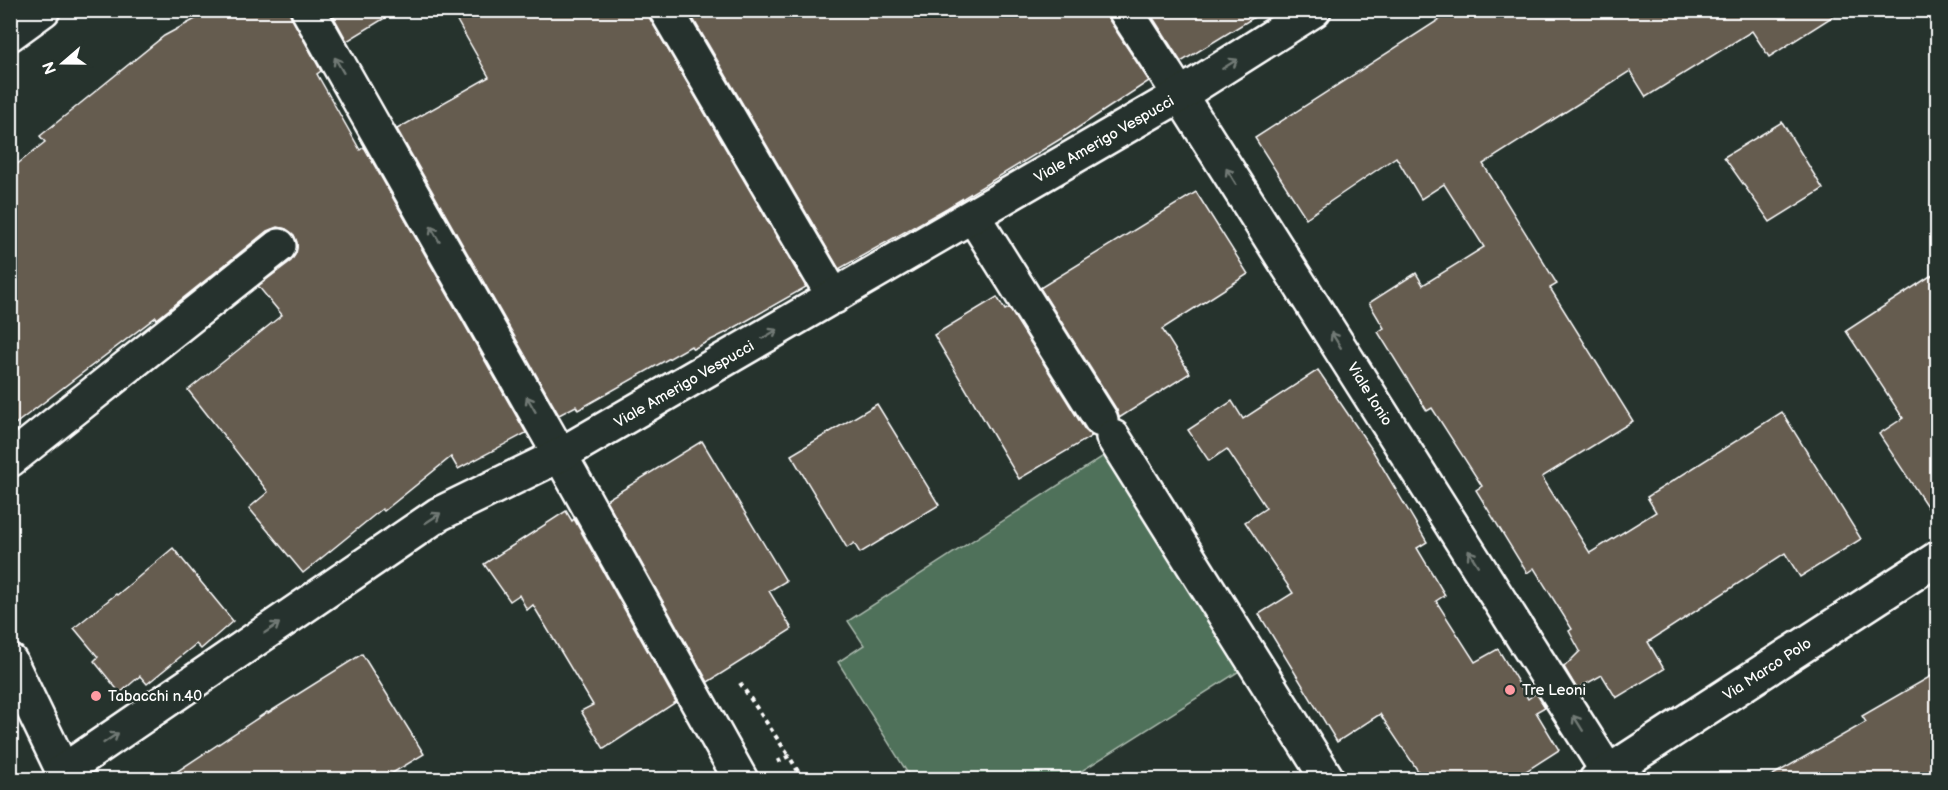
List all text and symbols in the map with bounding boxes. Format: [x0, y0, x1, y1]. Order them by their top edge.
north arrow [33, 33, 93, 93]
one-way arrow [333, 56, 344, 74]
one-way arrow [1221, 57, 1238, 69]
text: N [39, 59, 61, 77]
street label: Viale Amerigo Vespucci [1031, 92, 1178, 187]
one-way arrow [1225, 167, 1238, 184]
one-way arrow [429, 226, 441, 243]
one-way arrow [761, 328, 778, 340]
one-way arrow [1329, 332, 1341, 349]
street label: Viale Amerigo Vespucci [611, 337, 758, 432]
street label: Viale Ionio [1343, 359, 1396, 429]
one-way arrow [525, 396, 537, 413]
one-way arrow [425, 512, 442, 525]
one-way arrow [1467, 550, 1480, 567]
one-way arrow [263, 622, 280, 634]
street label: Via Marco Polo [1720, 634, 1815, 705]
place label: Tre Leoni [1522, 681, 1586, 700]
marker: Tre Leoni [1503, 683, 1517, 697]
place label: Tabacchi n.40 [108, 687, 202, 706]
marker: Tabacchi n.40 [89, 689, 103, 703]
one-way arrow [1571, 715, 1583, 732]
one-way arrow [102, 732, 119, 744]

